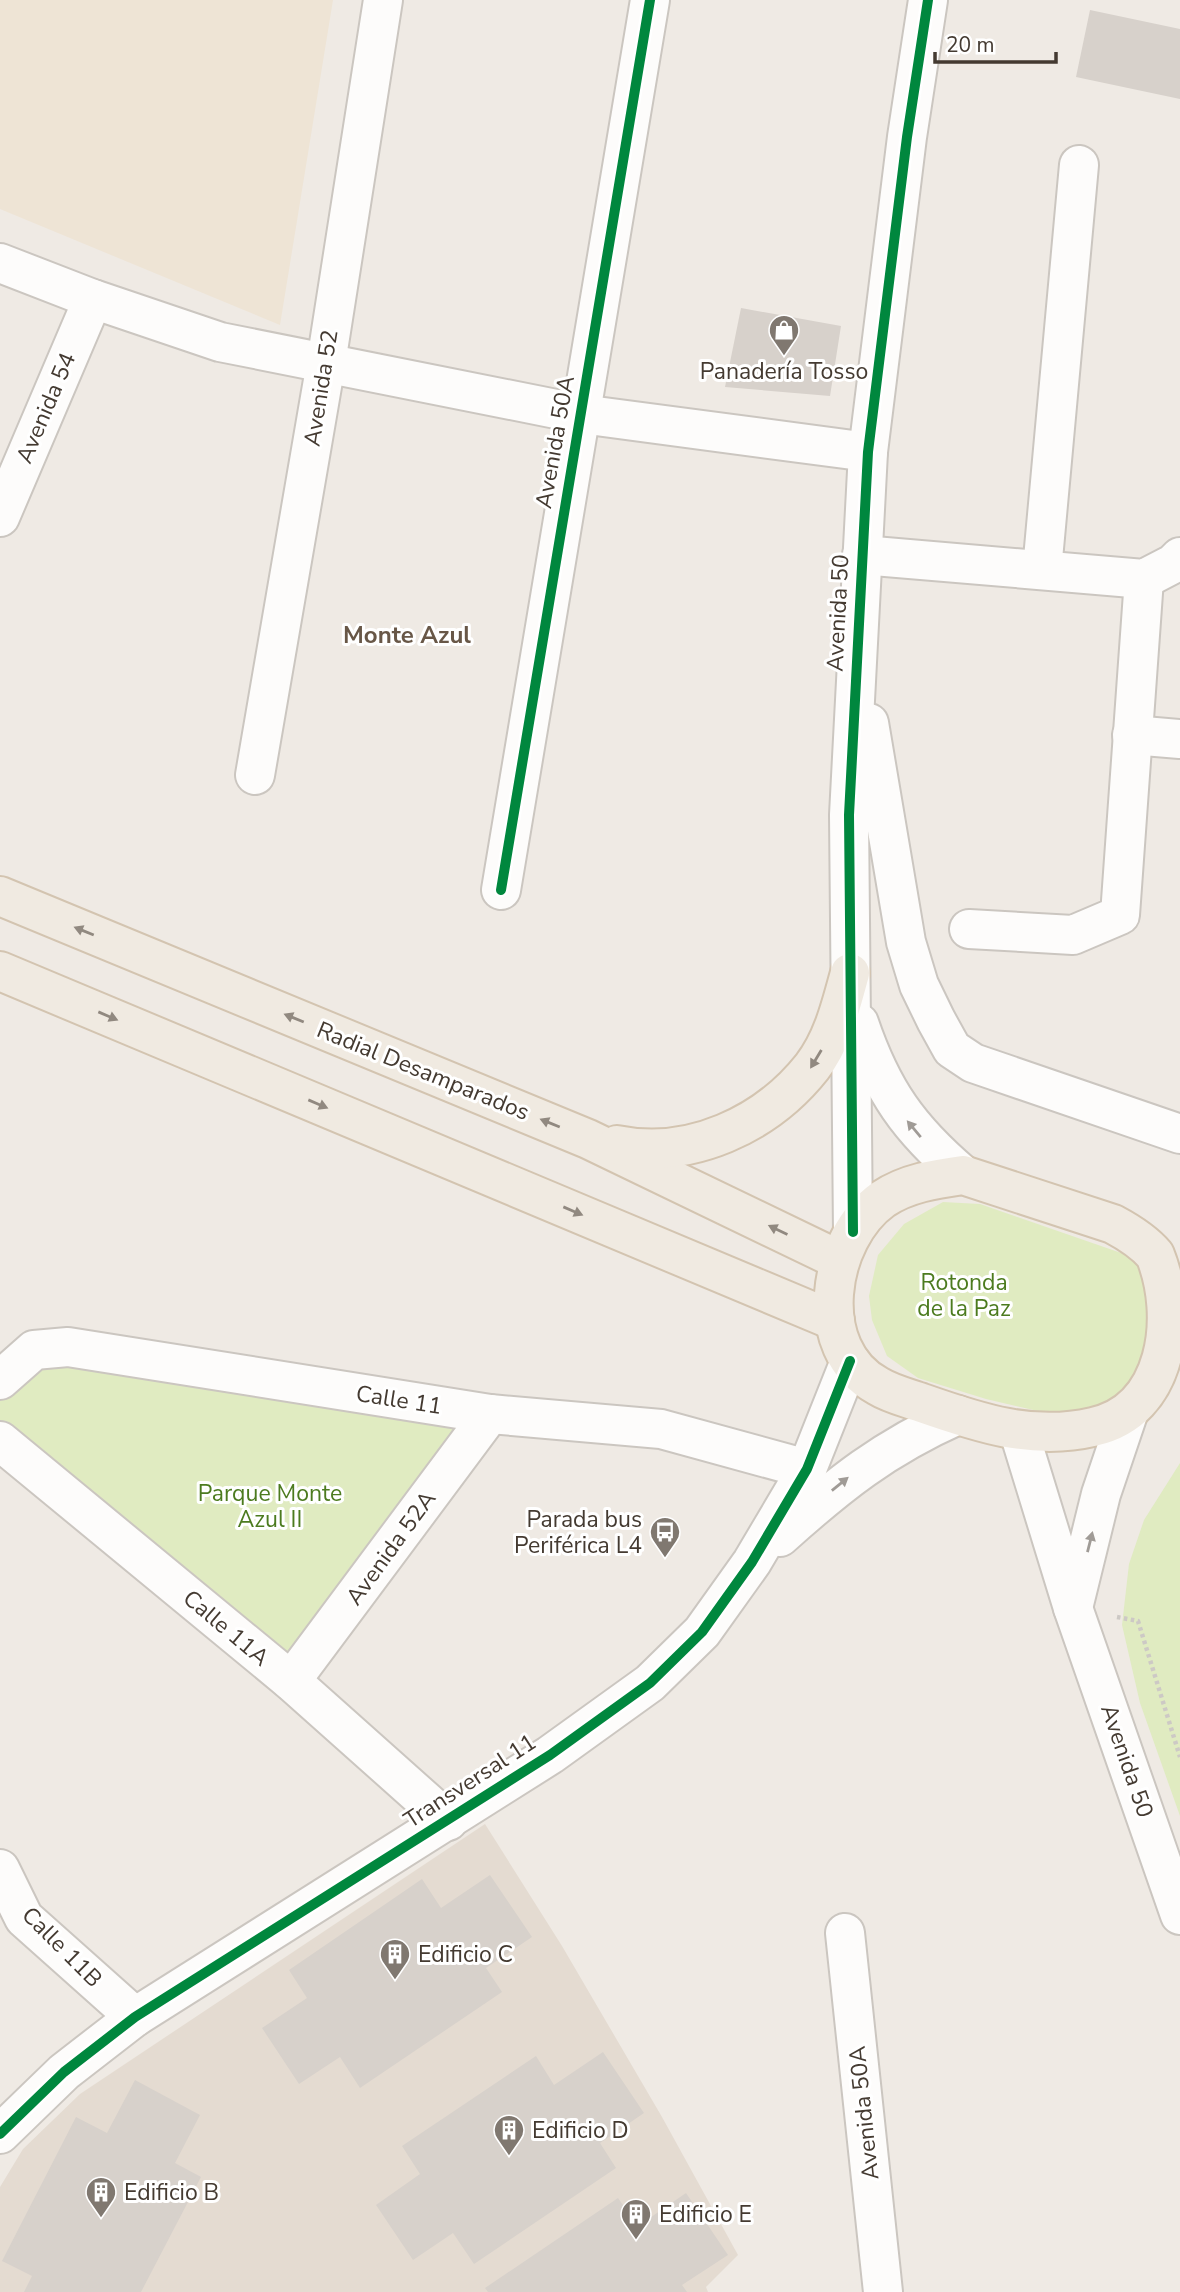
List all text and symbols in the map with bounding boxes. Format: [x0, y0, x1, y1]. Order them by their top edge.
scale bar [935, 21, 1056, 65]
text: 20 m [946, 31, 995, 59]
shop icon: Panadería Tosso [767, 313, 801, 357]
street label: Avenida 52 [296, 328, 346, 448]
street label: Avenida 54 [9, 348, 83, 468]
place label: Panadería Tosso [700, 356, 868, 387]
street label: Avenida 50A [528, 373, 582, 511]
street label: Avenida 50 [819, 553, 857, 673]
district label: Monte Azul [343, 619, 471, 651]
one-way arrow [74, 925, 94, 937]
one-way arrow [98, 1010, 118, 1022]
one-way arrow [284, 1012, 305, 1023]
street label: Radial Desamparados [312, 1014, 534, 1128]
one-way arrow [810, 1049, 822, 1068]
one-way arrow [308, 1098, 328, 1110]
one-way arrow [540, 1117, 560, 1129]
one-way arrow [907, 1120, 922, 1137]
one-way arrow [563, 1205, 583, 1217]
one-way arrow [768, 1225, 788, 1236]
park label: Rotonda de la Paz [917, 1267, 1011, 1324]
street label: Calle 11 [354, 1378, 444, 1422]
one-way arrow [831, 1476, 849, 1492]
park label: Parque Monte Azul II [198, 1478, 342, 1535]
street label: Avenida 52A [339, 1484, 443, 1611]
place label: Parada bus Periférica L4 [514, 1504, 642, 1561]
bus stop icon: Parada bus Periférica L4 [648, 1515, 682, 1559]
one-way arrow [1085, 1531, 1096, 1553]
street label: Calle 11A [176, 1583, 276, 1673]
street label: Avenida 50 [1093, 1700, 1161, 1822]
street label: Transversal 11 [398, 1727, 542, 1835]
street label: Calle 11B [15, 1900, 109, 1994]
building icon: Edificio C [378, 1937, 412, 1981]
place label: Edificio C [418, 1939, 513, 1970]
street label: Avenida 50A [842, 2044, 886, 2181]
building icon: Edificio D [492, 2113, 526, 2157]
place label: Edificio D [532, 2115, 629, 2146]
building icon: Edificio B [84, 2175, 118, 2219]
place label: Edificio B [124, 2177, 219, 2208]
building icon: Edificio E [619, 2197, 653, 2241]
place label: Edificio E [659, 2199, 752, 2230]

